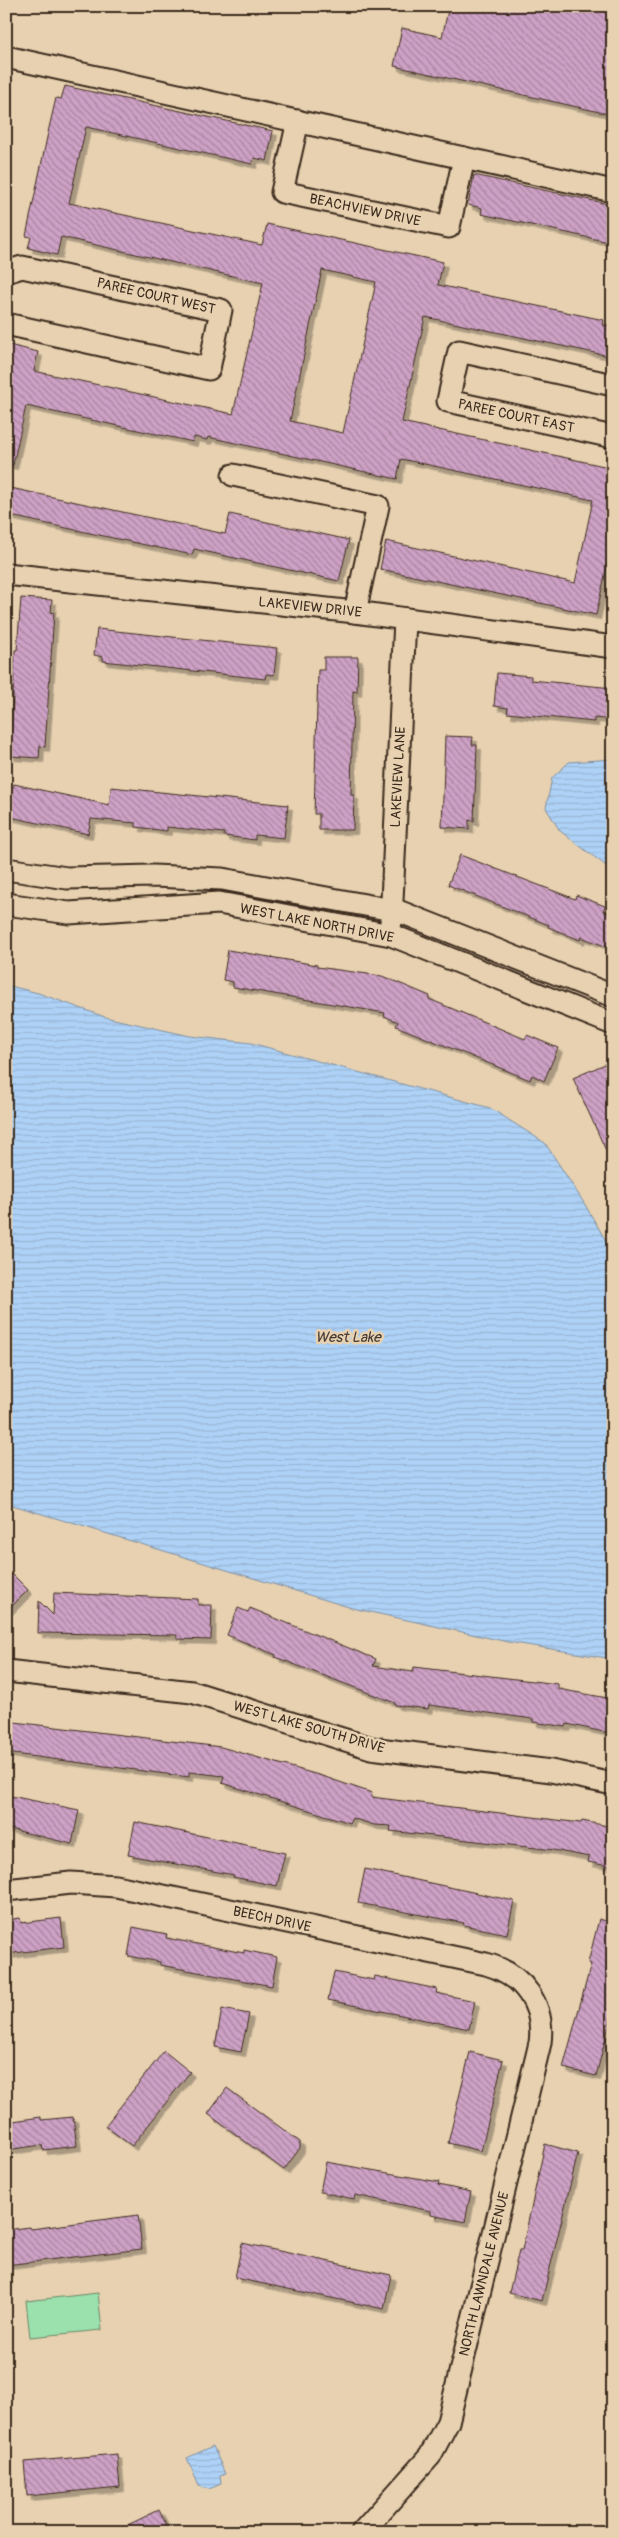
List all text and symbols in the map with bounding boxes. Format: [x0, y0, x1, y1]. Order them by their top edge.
street label: BEACHVIEW DRIVE [308, 190, 422, 230]
street label: PAREE COURT WEST [95, 274, 217, 318]
street label: PAREE COURT EAST [456, 395, 576, 437]
street label: LAKEVIEW DRIVE [257, 593, 363, 621]
street label: LAKEVIEW LANE [387, 726, 409, 828]
street label: WEST LAKE NORTH DRIVE [239, 900, 395, 946]
water label: West Lake [315, 1328, 382, 1347]
street label: WEST LAKE SOUTH DRIVE [231, 1697, 387, 1757]
street label: BEECH DRIVE [231, 1902, 313, 1936]
street label: NORTH LAWNDALE AVENUE [455, 2190, 513, 2358]

